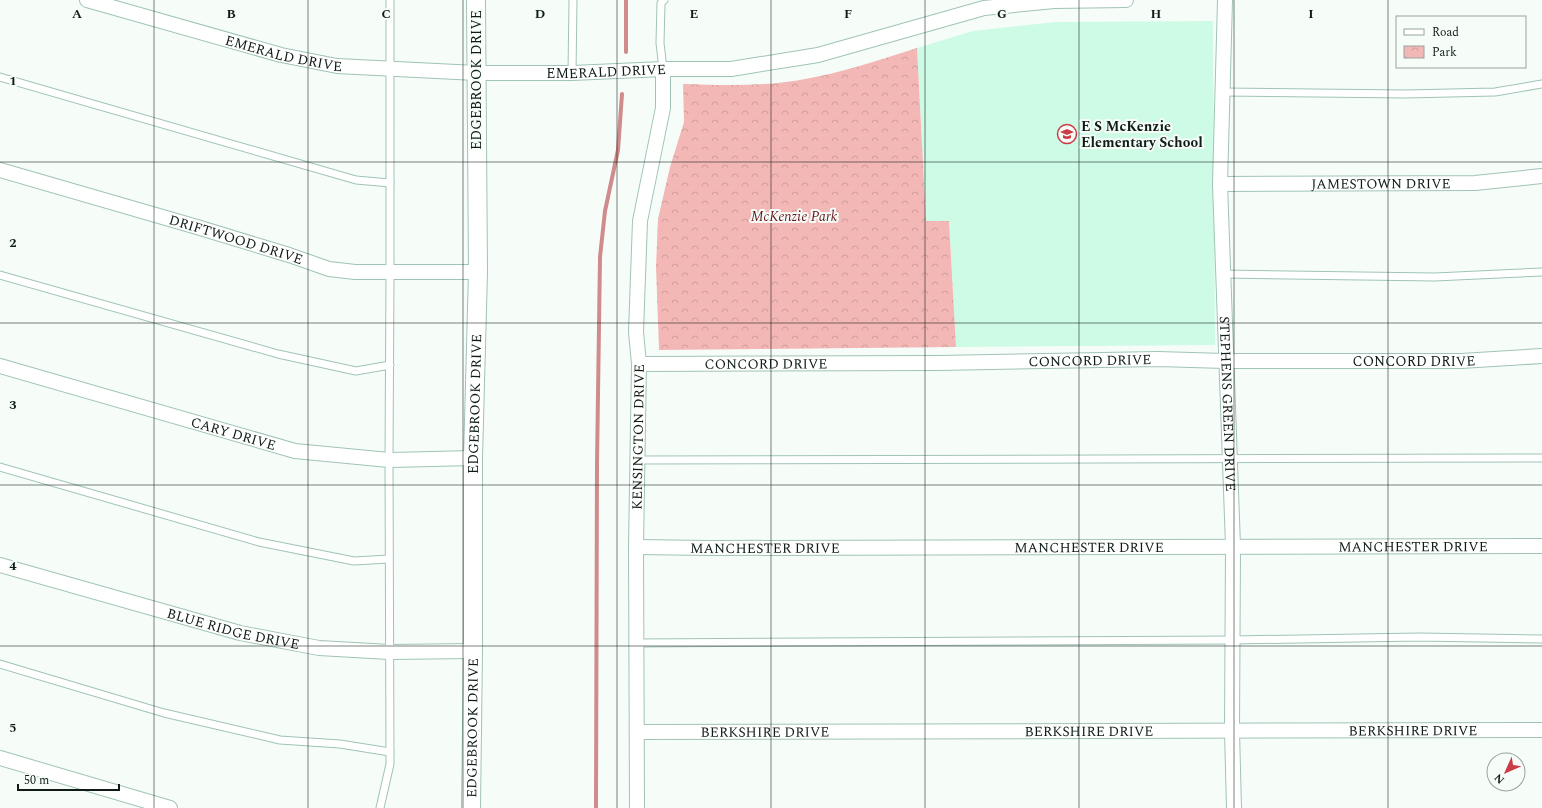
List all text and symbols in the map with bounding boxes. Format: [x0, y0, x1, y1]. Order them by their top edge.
text: A [72, 4, 82, 24]
text: B [226, 4, 236, 24]
text: C [381, 4, 391, 24]
text: D [535, 4, 545, 24]
text: E [690, 4, 699, 24]
text: F [844, 4, 852, 24]
text: G [997, 4, 1007, 24]
text: H [1151, 4, 1162, 24]
text: I [1308, 4, 1314, 24]
street label: EDGEBROOK DRIVE [466, 10, 487, 150]
legend [1396, 16, 1526, 68]
text: Road [1432, 23, 1459, 42]
street label: EMERALD DRIVE [223, 29, 343, 77]
text: Park [1432, 43, 1457, 62]
street label: EMERALD DRIVE [546, 58, 666, 84]
text: 1 [9, 71, 17, 91]
place label: E S McKenzie Elementary School [1081, 116, 1203, 153]
school or university icon: E S McKenzie Elementary School [1056, 123, 1078, 145]
street label: JAMESTOWN DRIVE [1311, 173, 1451, 194]
park label: McKenzie Park [751, 206, 838, 227]
street label: DRIFTWOOD DRIVE [166, 209, 306, 270]
text: 2 [9, 233, 17, 253]
street label: STEPHENS GREEN DRIVE [1214, 316, 1242, 492]
street label: EDGEBROOK DRIVE [463, 334, 487, 474]
street label: CONCORD DRIVE [1028, 349, 1152, 372]
street label: CONCORD DRIVE [1352, 350, 1476, 372]
street label: CONCORD DRIVE [705, 353, 827, 374]
street label: KENSINGTON DRIVE [626, 364, 649, 510]
text: 3 [9, 395, 17, 415]
street label: CARY DRIVE [188, 411, 279, 456]
street label: MANCHESTER DRIVE [1014, 536, 1164, 558]
street label: MANCHESTER DRIVE [1338, 536, 1488, 557]
street label: MANCHESTER DRIVE [690, 537, 840, 559]
text: 4 [9, 556, 17, 576]
street label: BLUE RIDGE DRIVE [165, 602, 301, 655]
street label: EDGEBROOK DRIVE [461, 658, 483, 798]
text: 5 [9, 718, 17, 738]
street label: BERKSHIRE DRIVE [1025, 720, 1153, 742]
street label: BERKSHIRE DRIVE [1349, 720, 1477, 741]
street label: BERKSHIRE DRIVE [701, 721, 829, 742]
north arrow [1486, 752, 1526, 792]
scale bar [18, 766, 119, 792]
text: N [1490, 770, 1508, 788]
text: 50 m [24, 771, 49, 790]

